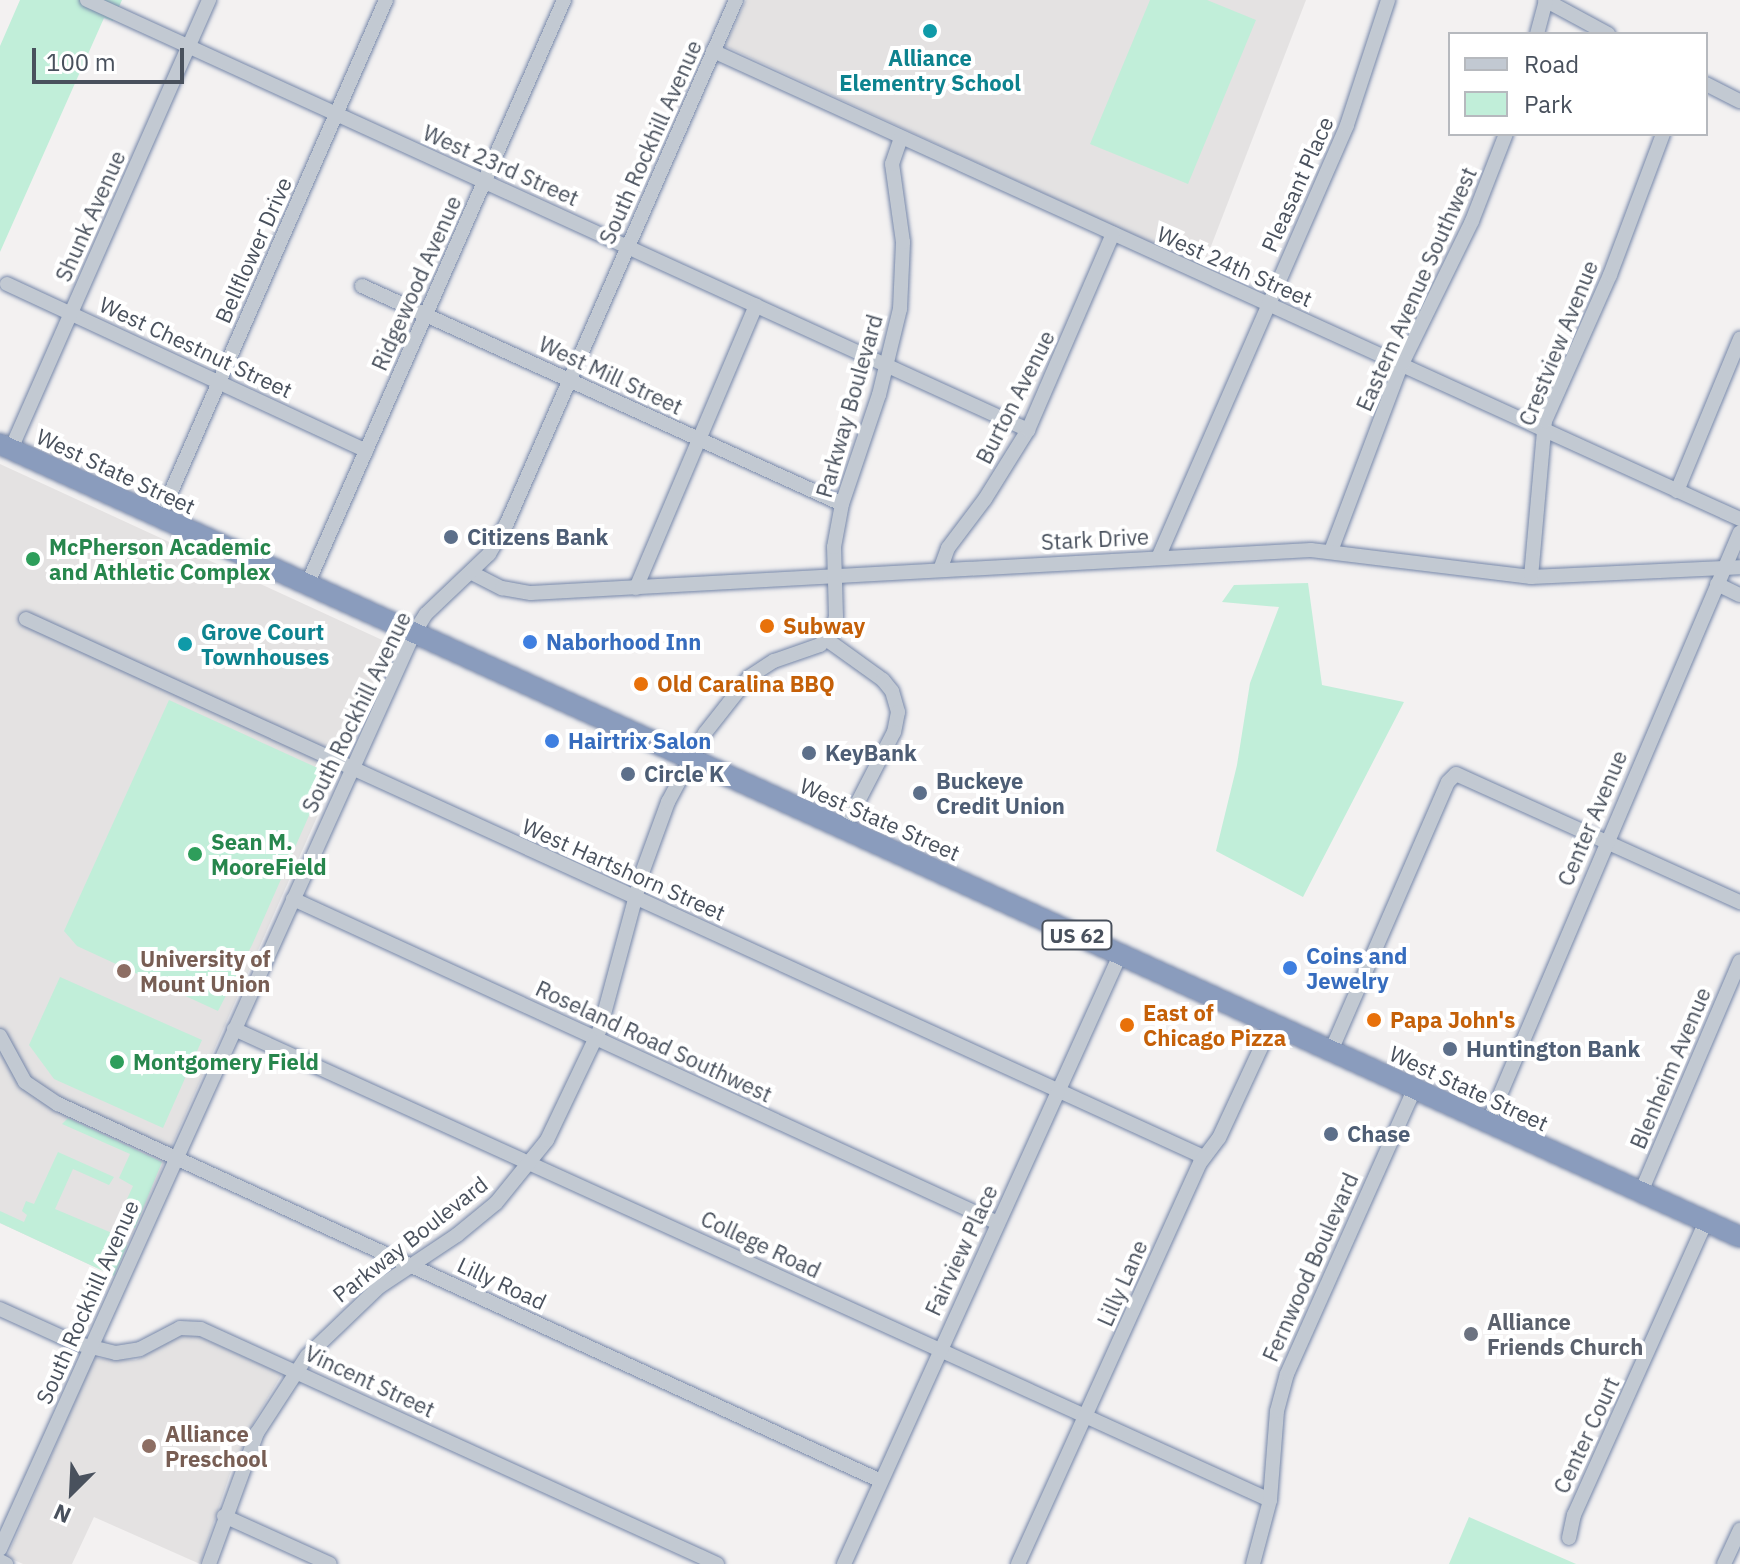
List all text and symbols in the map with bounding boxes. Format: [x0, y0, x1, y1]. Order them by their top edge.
marker: Alliance Elementry School [921, 22, 939, 40]
scale bar [36, 32, 188, 82]
legend [1448, 32, 1708, 136]
street label: South Rockhill Avenue [593, 36, 707, 248]
place label: Alliance Elementry School [839, 44, 1021, 96]
text: 100 m [46, 46, 116, 78]
text: Road [1524, 48, 1579, 80]
text: Park [1524, 88, 1573, 120]
street label: Pleasant Place [1255, 112, 1339, 256]
street label: West 23rd Street [419, 119, 583, 211]
street label: Shunk Avenue [49, 146, 131, 286]
street label: Eastern Avenue Southwest [1350, 163, 1482, 415]
street label: Bellflower Drive [209, 173, 297, 327]
street label: Ridgewood Avenue [366, 191, 466, 375]
street label: West 24th Street [1153, 220, 1317, 312]
street label: Crestview Avenue [1513, 257, 1603, 429]
street label: West Chestnut Street [95, 291, 297, 403]
street label: Parkway Boulevard [810, 311, 888, 501]
street label: Burton Avenue [970, 326, 1060, 468]
street label: West Mill Street [535, 330, 687, 420]
street label: West State Street [32, 423, 200, 519]
street label: Stark Drive [1040, 523, 1150, 555]
place label: Citizens Bank [467, 524, 608, 550]
marker: Citizens Bank [442, 528, 460, 546]
place label: McPherson Academic and Athletic Complex [49, 533, 271, 584]
marker: McPherson Academic and Athletic Complex [24, 550, 42, 568]
street label: South Rockhill Avenue [296, 607, 416, 817]
place label: Subway [783, 613, 865, 639]
marker: Subway [758, 617, 776, 635]
place label: Grove Court Townhouses [201, 618, 329, 670]
place label: Naborhood Inn [546, 629, 701, 655]
marker: Naborhood Inn [521, 633, 539, 651]
marker: Grove Court Townhouses [176, 635, 194, 653]
place label: Old Caralina BBQ [657, 671, 835, 697]
marker: Old Caralina BBQ [632, 675, 650, 693]
place label: Hairtrix Salon [568, 728, 711, 754]
marker: Hairtrix Salon [543, 732, 561, 750]
place label: KeyBank [825, 740, 917, 766]
marker: KeyBank [800, 744, 818, 762]
street label: Center Avenue [1552, 746, 1632, 890]
place label: Circle K [644, 761, 724, 787]
marker: Circle K [619, 765, 637, 783]
place label: Buckeye Credit Union [936, 767, 1065, 818]
street label: West State Street [796, 772, 964, 866]
marker: Buckeye Credit Union [911, 784, 929, 802]
street label: West Hartshorn Street [518, 812, 730, 926]
place label: Sean M. MooreField [211, 828, 327, 880]
marker: Sean M. MooreField [186, 845, 204, 863]
road number: US 62 [1041, 919, 1113, 951]
place label: Coins and Jewelry [1306, 942, 1407, 994]
place label: University of Mount Union [140, 945, 271, 996]
marker: Coins and Jewelry [1281, 959, 1299, 977]
marker: University of Mount Union [115, 962, 133, 980]
street label: Roseland Road Southwest [532, 975, 776, 1107]
street label: Blenheim Avenue [1624, 983, 1716, 1153]
place label: East of Chicago Pizza [1143, 999, 1286, 1050]
place label: Papa John's [1390, 1007, 1515, 1033]
marker: Papa John's [1365, 1011, 1383, 1029]
marker: East of Chicago Pizza [1118, 1016, 1136, 1034]
place label: Huntington Bank [1466, 1036, 1640, 1062]
street label: West State Street [1385, 1040, 1553, 1136]
marker: Huntington Bank [1441, 1040, 1459, 1058]
place label: Montgomery Field [133, 1049, 319, 1075]
marker: Montgomery Field [108, 1053, 126, 1071]
place label: Chase [1347, 1121, 1410, 1147]
marker: Chase [1322, 1125, 1340, 1143]
street label: Fernwood Boulevard [1256, 1169, 1364, 1365]
street label: Parkway Boulevard [327, 1170, 493, 1308]
street label: Fairview Place [919, 1180, 1003, 1320]
street label: South Rockhill Avenue [30, 1196, 144, 1408]
street label: College Road [697, 1205, 825, 1283]
street label: Lilly Lane [1091, 1236, 1153, 1330]
street label: Lilly Road [453, 1251, 551, 1315]
place label: Alliance Friends Church [1487, 1308, 1643, 1360]
marker: Alliance Friends Church [1462, 1325, 1480, 1343]
street label: Vincent Street [301, 1339, 439, 1423]
street label: Center Court [1548, 1373, 1624, 1497]
place label: Alliance Preschool [165, 1420, 267, 1472]
marker: Alliance Preschool [140, 1437, 158, 1455]
north arrow [32, 1452, 112, 1532]
text: N [49, 1498, 75, 1531]

